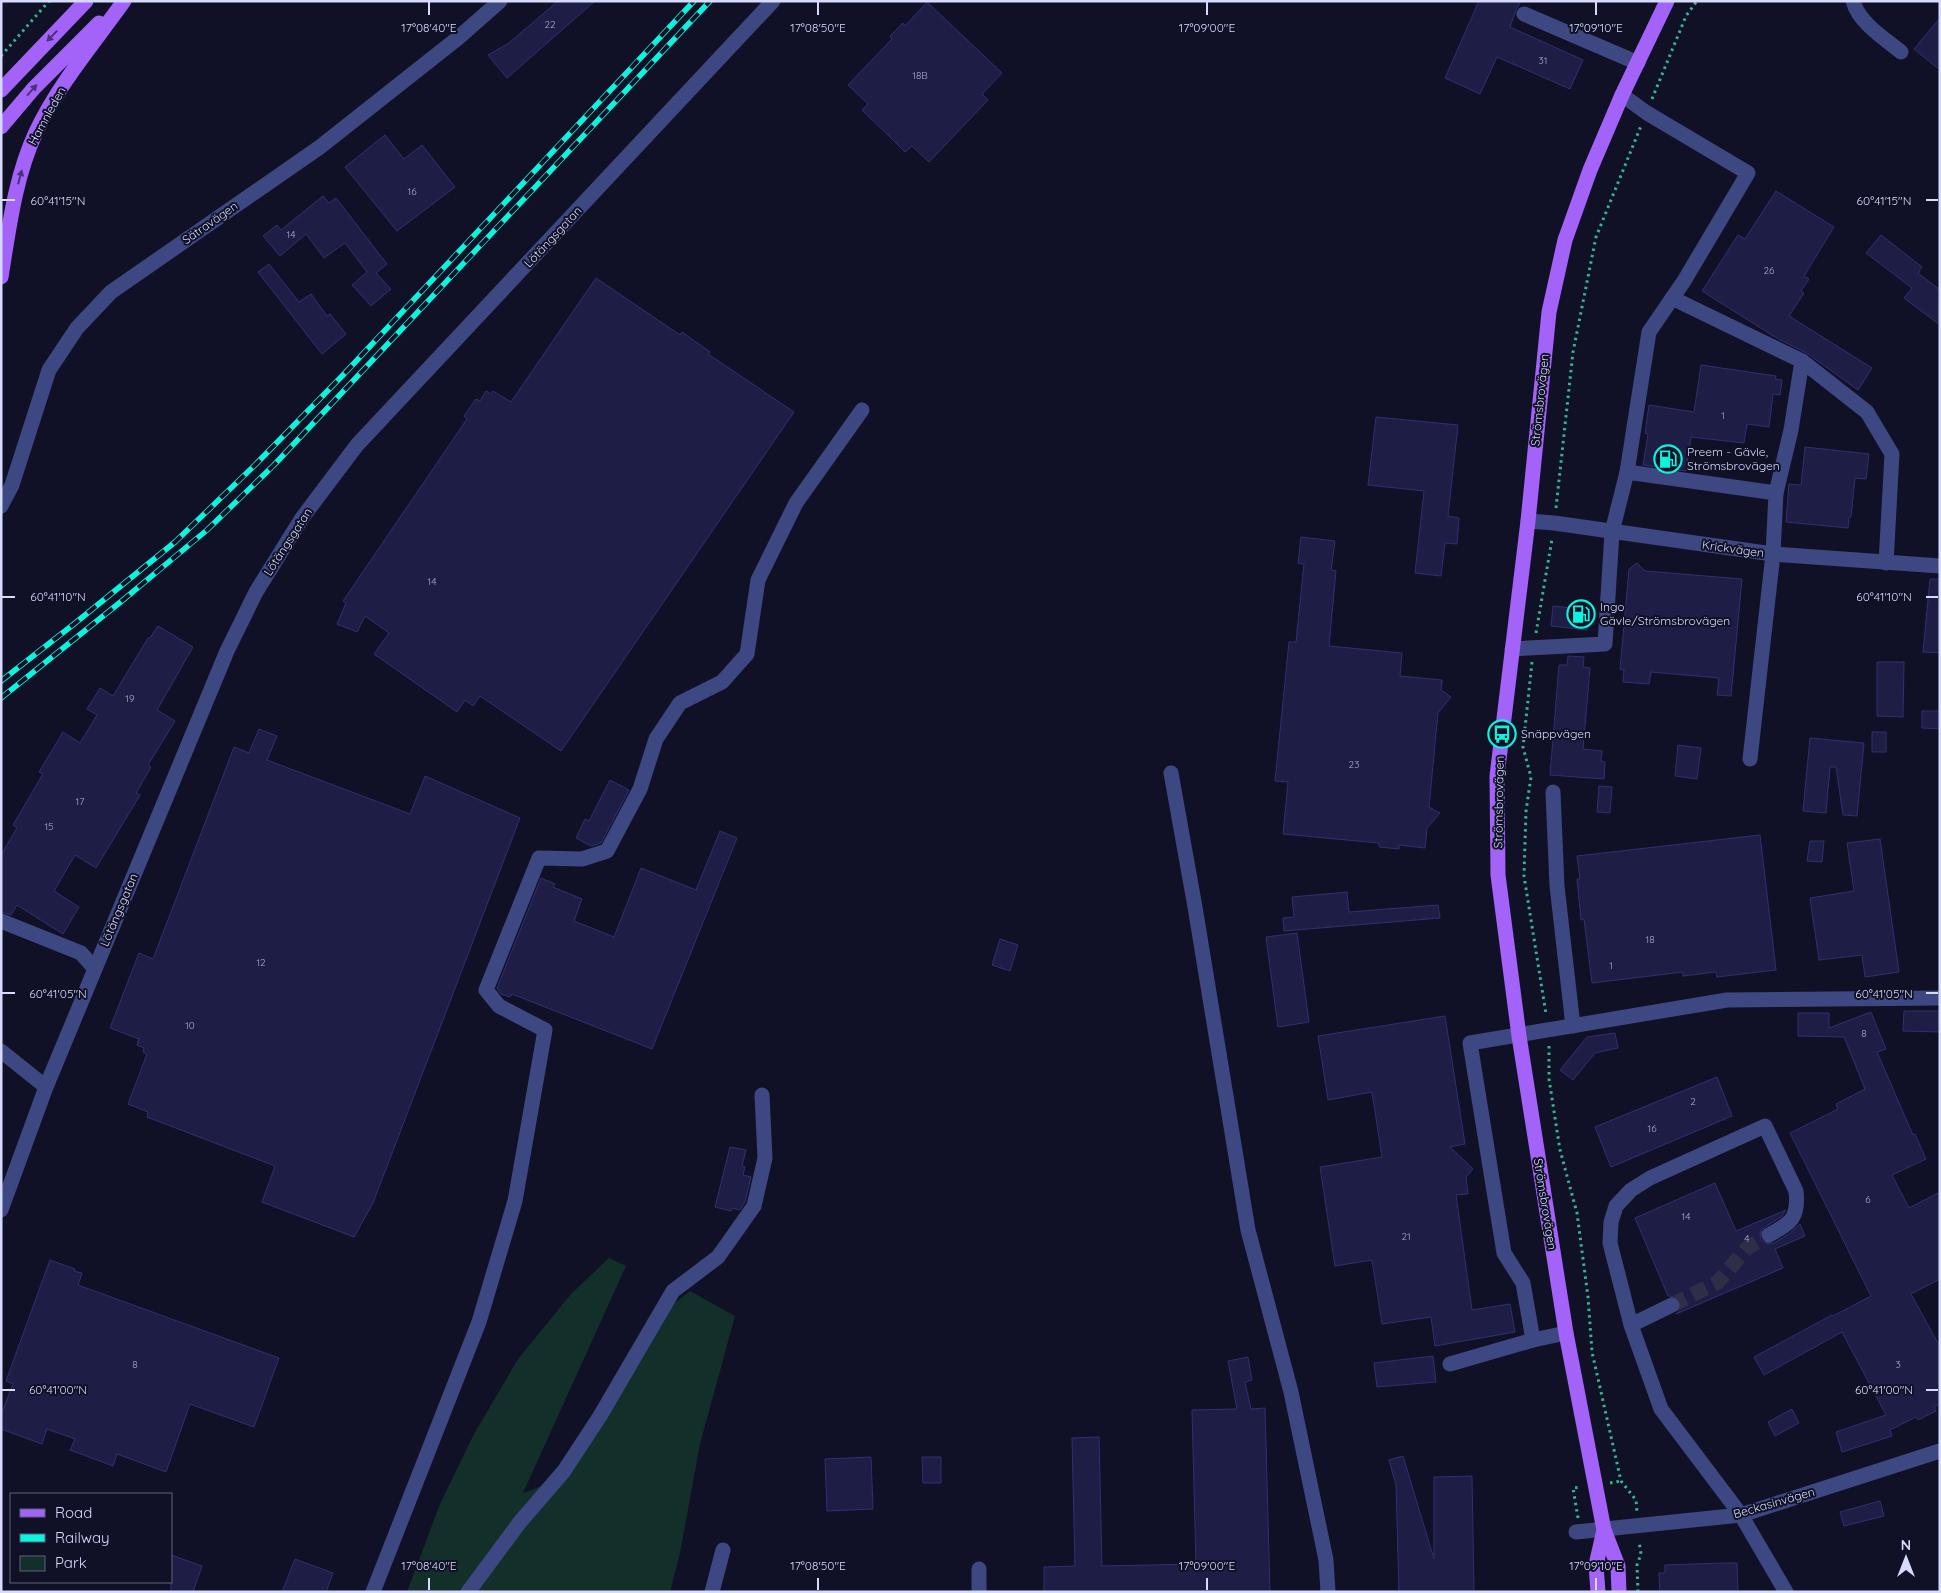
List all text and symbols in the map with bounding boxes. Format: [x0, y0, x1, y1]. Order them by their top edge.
house number: 22 [544, 18, 556, 31]
text: 17°08'40"E [401, 20, 457, 35]
text: 17°08'50"E [790, 20, 846, 35]
text: 17°09'00"E [1179, 20, 1235, 35]
text: 17°09'10"E [1569, 20, 1623, 35]
one-way arrow [46, 30, 58, 42]
house number: 31 [1539, 54, 1547, 67]
house number: 18B [912, 69, 928, 82]
one-way arrow [27, 83, 38, 96]
street label: Hamnleden [24, 84, 69, 147]
one-way arrow [16, 170, 24, 185]
house number: 16 [407, 185, 417, 198]
text: 60°41'15"N [31, 193, 85, 208]
text: 60°41'15"N [1857, 193, 1911, 208]
street label: Sätravägen [179, 198, 240, 247]
street label: Lötängsgatan [521, 203, 585, 270]
house number: 14 [287, 228, 295, 241]
house number: 26 [1764, 264, 1775, 277]
street label: Strömsbrovägen [1527, 353, 1552, 447]
house number: 1 [1721, 409, 1725, 422]
fuel station icon: Preem - Gävle, Strömsbrovägen [1653, 444, 1683, 474]
place label: Preem - Gävle, Strömsbrovägen [1687, 444, 1780, 473]
street label: Lötängsgatan [260, 505, 315, 578]
street label: Krickvägen [1701, 537, 1765, 560]
house number: 14 [428, 575, 436, 588]
text: 60°41'10"N [30, 589, 86, 604]
text: 60°41'10"N [1856, 589, 1912, 604]
fuel station icon: Ingo Gävle/Strömsbrovägen [1566, 599, 1596, 629]
place label: Ingo Gävle/Strömsbrovägen [1600, 599, 1730, 628]
house number: 19 [125, 692, 135, 705]
bus stop icon: Snäppvägen [1487, 719, 1517, 749]
place label: Snäppvägen [1521, 726, 1591, 741]
street label: Strömsbrovägen [1490, 756, 1507, 848]
house number: 23 [1349, 758, 1359, 771]
house number: 17 [76, 795, 84, 808]
house number: 15 [44, 820, 54, 833]
street label: Lötängsgatan [96, 871, 141, 949]
house number: 18 [1645, 933, 1655, 946]
house number: 12 [256, 956, 266, 969]
house number: 1 [1609, 959, 1613, 972]
text: 60°41'05"N [29, 986, 87, 1001]
text: 60°41'05"N [1855, 986, 1913, 1001]
house number: 10 [185, 1019, 195, 1032]
house number: 8 [1861, 1027, 1867, 1040]
house number: 2 [1690, 1095, 1696, 1108]
house number: 16 [1647, 1122, 1657, 1135]
street label: Strömsbrovägen [1531, 1157, 1560, 1251]
house number: 6 [1865, 1193, 1871, 1206]
house number: 14 [1682, 1210, 1690, 1223]
house number: 21 [1401, 1230, 1411, 1243]
house number: 4 [1744, 1232, 1750, 1245]
house number: 8 [132, 1358, 138, 1371]
house number: 3 [1895, 1358, 1901, 1371]
text: 60°41'00"N [29, 1382, 87, 1397]
text: 60°41'00"N [1855, 1382, 1913, 1397]
street label: Beckasinvägen [1731, 1484, 1816, 1521]
legend [10, 1493, 172, 1583]
text: Road [55, 1503, 92, 1522]
text: Railway [55, 1528, 110, 1547]
north arrow [1881, 1533, 1931, 1583]
text: N [1901, 1536, 1911, 1554]
text: Park [55, 1553, 87, 1572]
text: 17°08'40"E [401, 1558, 457, 1573]
text: 17°08'50"E [790, 1558, 846, 1573]
text: 17°09'00"E [1179, 1558, 1235, 1573]
text: 17°09'10"E [1569, 1558, 1623, 1573]

